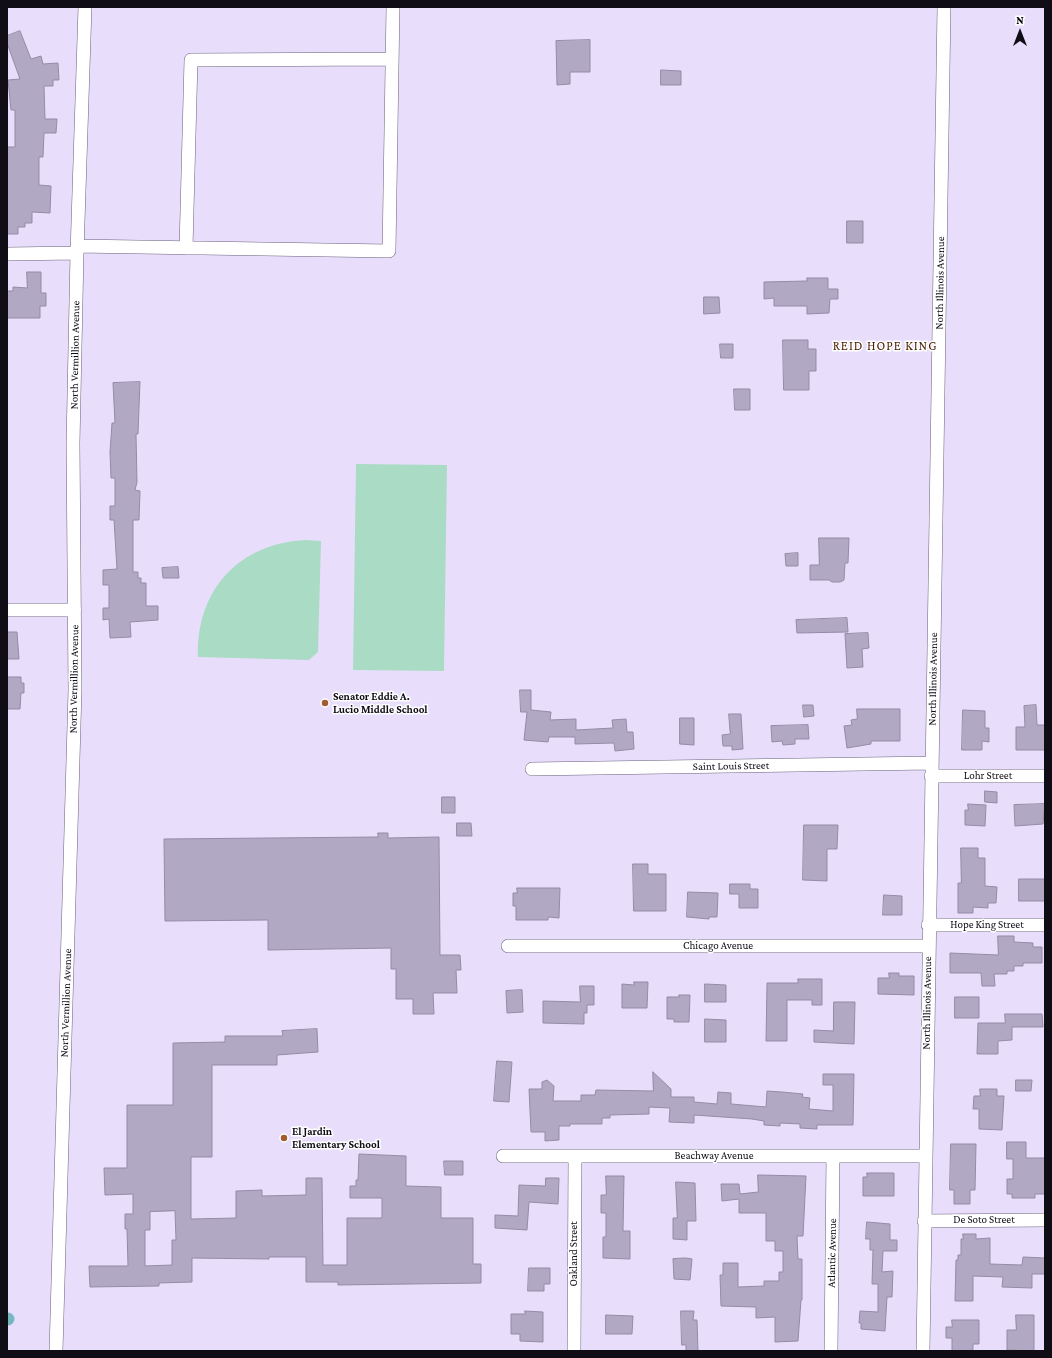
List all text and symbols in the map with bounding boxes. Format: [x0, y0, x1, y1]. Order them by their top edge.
north arrow [1000, 12, 1040, 52]
text: N [1016, 14, 1024, 26]
street label: North Illinois Avenue [933, 236, 947, 330]
street label: North Vermillion Avenue [67, 300, 83, 410]
district label: REID HOPE KING [833, 338, 937, 354]
street label: North Vermillion Avenue [66, 624, 82, 734]
street label: North Illinois Avenue [926, 632, 940, 726]
place label: Senator Eddie A. Lucio Middle School [333, 690, 428, 716]
marker: Senator Eddie A. Lucio Middle School [320, 698, 330, 708]
street label: Saint Louis Street [693, 759, 769, 773]
street label: Lohr Street [964, 769, 1012, 783]
street label: Hope King Street [950, 918, 1024, 932]
street label: Chicago Avenue [683, 939, 753, 953]
street label: North Vermillion Avenue [58, 948, 74, 1058]
street label: North Illinois Avenue [920, 956, 934, 1050]
place label: El Jardin Elementary School [292, 1125, 380, 1151]
marker: El Jardin Elementary School [279, 1133, 289, 1143]
street label: Beachway Avenue [675, 1149, 753, 1163]
street label: De Soto Street [953, 1213, 1015, 1227]
street label: Atlantic Avenue [825, 1218, 839, 1288]
street label: Oakland Street [567, 1221, 581, 1287]

